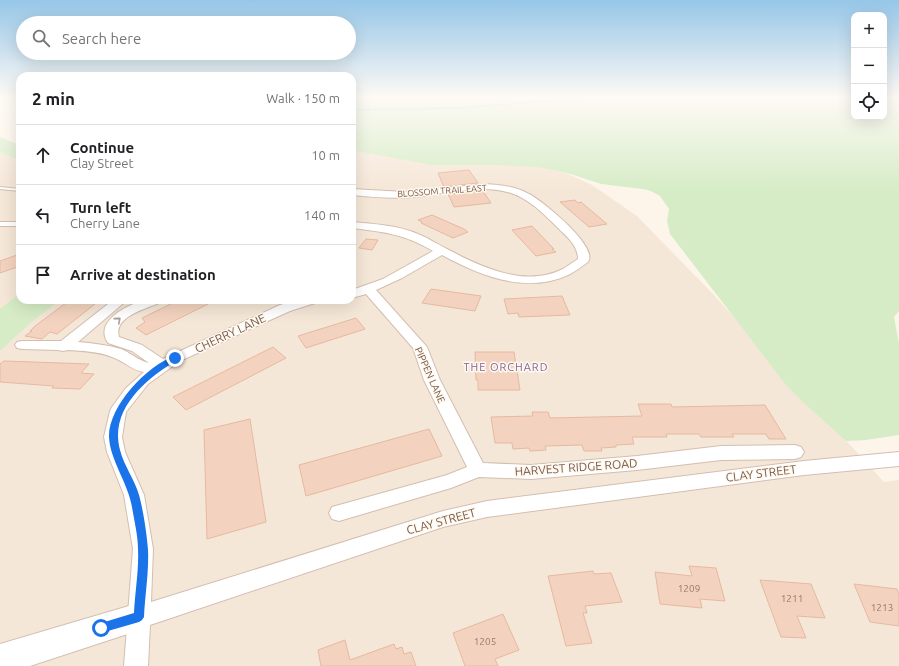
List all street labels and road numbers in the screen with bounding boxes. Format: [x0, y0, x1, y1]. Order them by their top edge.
street label: BLOSSOM TRAIL EAST [397, 183, 487, 199]
street label: CHERRY LANE [193, 311, 268, 355]
street label: PIPPEN LANE [413, 345, 447, 405]
street label: HARVEST RIDGE ROAD [514, 456, 638, 478]
street label: CLAY STREET [725, 462, 797, 484]
street label: CLAY STREET [405, 505, 477, 536]

